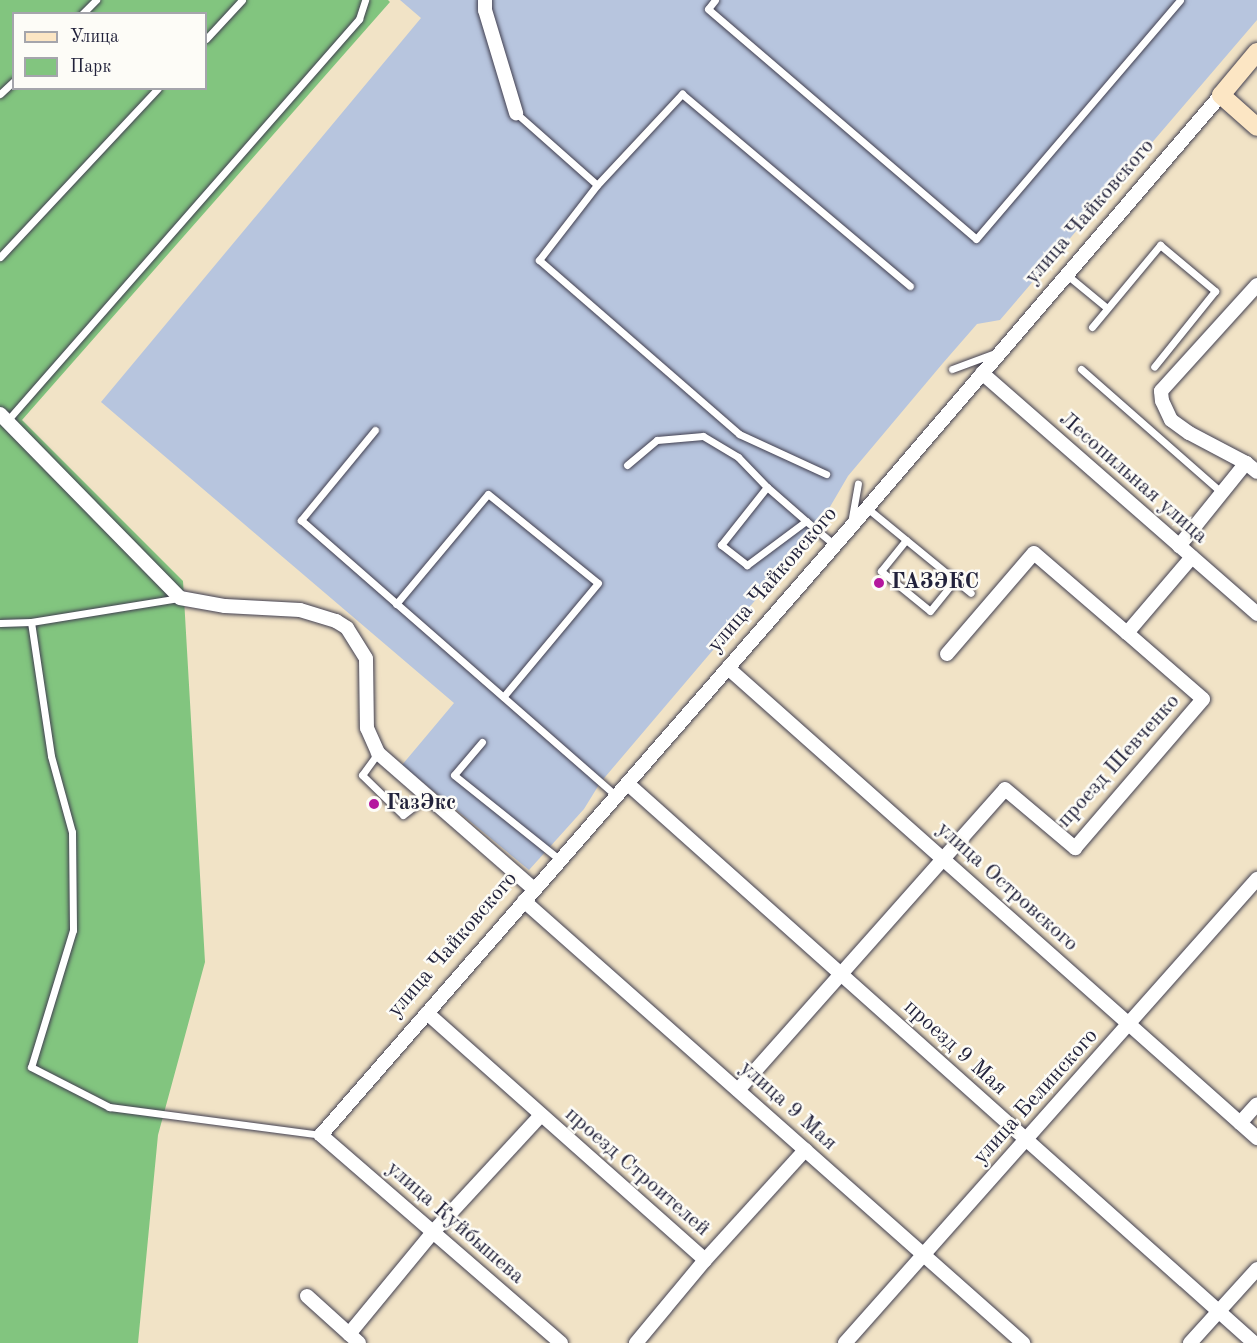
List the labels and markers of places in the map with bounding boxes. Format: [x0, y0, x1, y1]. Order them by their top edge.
place label: ГАЗЭКС [891, 570, 979, 596]
marker: ГАЗЭКС [872, 576, 886, 590]
place label: ГазЭкс [386, 791, 456, 817]
marker: ГазЭкс [367, 797, 381, 811]

